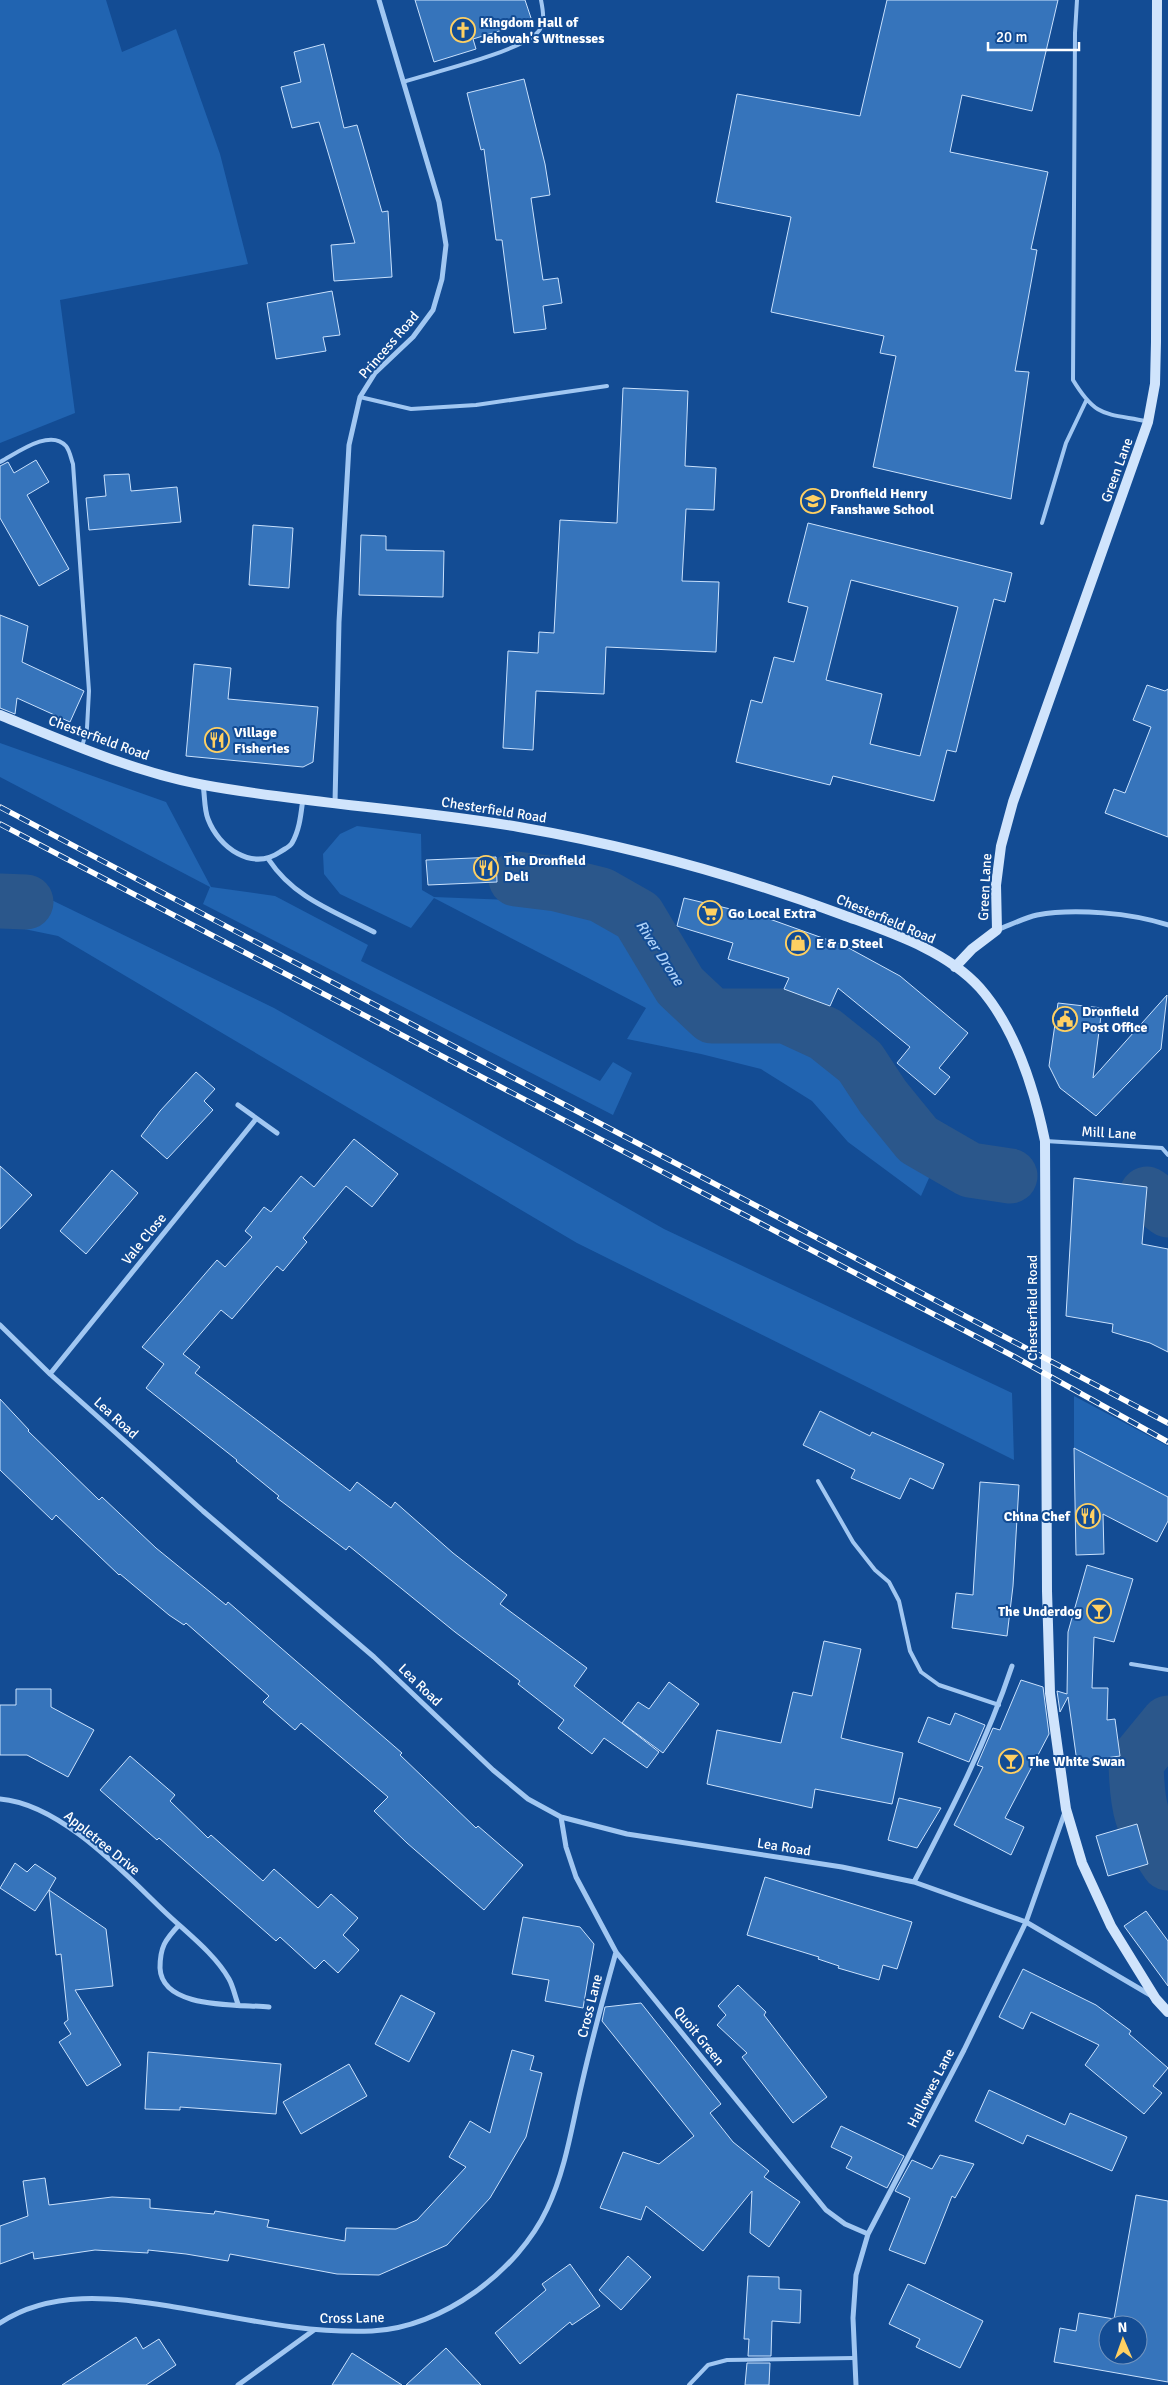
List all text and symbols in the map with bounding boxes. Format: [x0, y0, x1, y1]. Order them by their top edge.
place label: Kingdom Hall of Jehovah's Witnesses [480, 14, 605, 47]
church icon: Kingdom Hall of Jehovah's Witnesses [450, 17, 476, 43]
scale bar [988, 20, 1079, 52]
text: 20 m [996, 28, 1027, 46]
street label: Princess Road [355, 308, 423, 382]
street label: Green Lane [1097, 435, 1137, 505]
place label: Dronfield Henry Fanshawe School [830, 485, 935, 518]
school or university icon: Dronfield Henry Fanshawe School [800, 488, 826, 514]
street label: Chesterfield Road [46, 712, 152, 764]
place label: Village Fisheries [234, 724, 290, 757]
restaurant icon: Village Fisheries [204, 727, 230, 753]
street label: Chesterfield Road [440, 793, 548, 827]
place label: The Dronfield Deli [504, 852, 586, 885]
street label: Green Lane [975, 853, 995, 921]
restaurant icon: The Dronfield Deli [473, 855, 499, 881]
street label: Chesterfield Road [834, 890, 938, 948]
supermarket icon: Go Local Extra [697, 900, 723, 926]
place label: Go Local Extra [728, 905, 816, 922]
water label: River Drone [632, 917, 689, 990]
shop icon: E & D Steel [785, 930, 811, 956]
place label: E & D Steel [816, 935, 884, 952]
place label: Dronfield Post Office [1082, 1003, 1148, 1036]
public building icon: Dronfield Post Office [1052, 1006, 1078, 1032]
street label: Mill Lane [1081, 1123, 1137, 1143]
street label: Vale Close [118, 1210, 170, 1268]
street label: Chesterfield Road [1024, 1255, 1041, 1361]
street label: Lea Road [90, 1394, 142, 1442]
restaurant icon: China Chef [1075, 1503, 1101, 1529]
place label: China Chef [1004, 1508, 1071, 1525]
bar icon: The Underdog [1086, 1598, 1112, 1624]
place label: The Underdog [998, 1603, 1082, 1620]
street label: Lea Road [395, 1660, 445, 1710]
bar icon: The White Swan [998, 1748, 1024, 1774]
place label: The White Swan [1028, 1753, 1126, 1770]
street label: Appletree Drive [61, 1807, 143, 1879]
street label: Lea Road [756, 1834, 812, 1860]
street label: Cross Lane [574, 1972, 606, 2040]
street label: Quoit Green [670, 2003, 728, 2069]
street label: Hallowes Lane [904, 2046, 958, 2130]
street label: Cross Lane [319, 2309, 385, 2327]
north arrow [1098, 2315, 1148, 2365]
text: N [1117, 2319, 1128, 2336]

